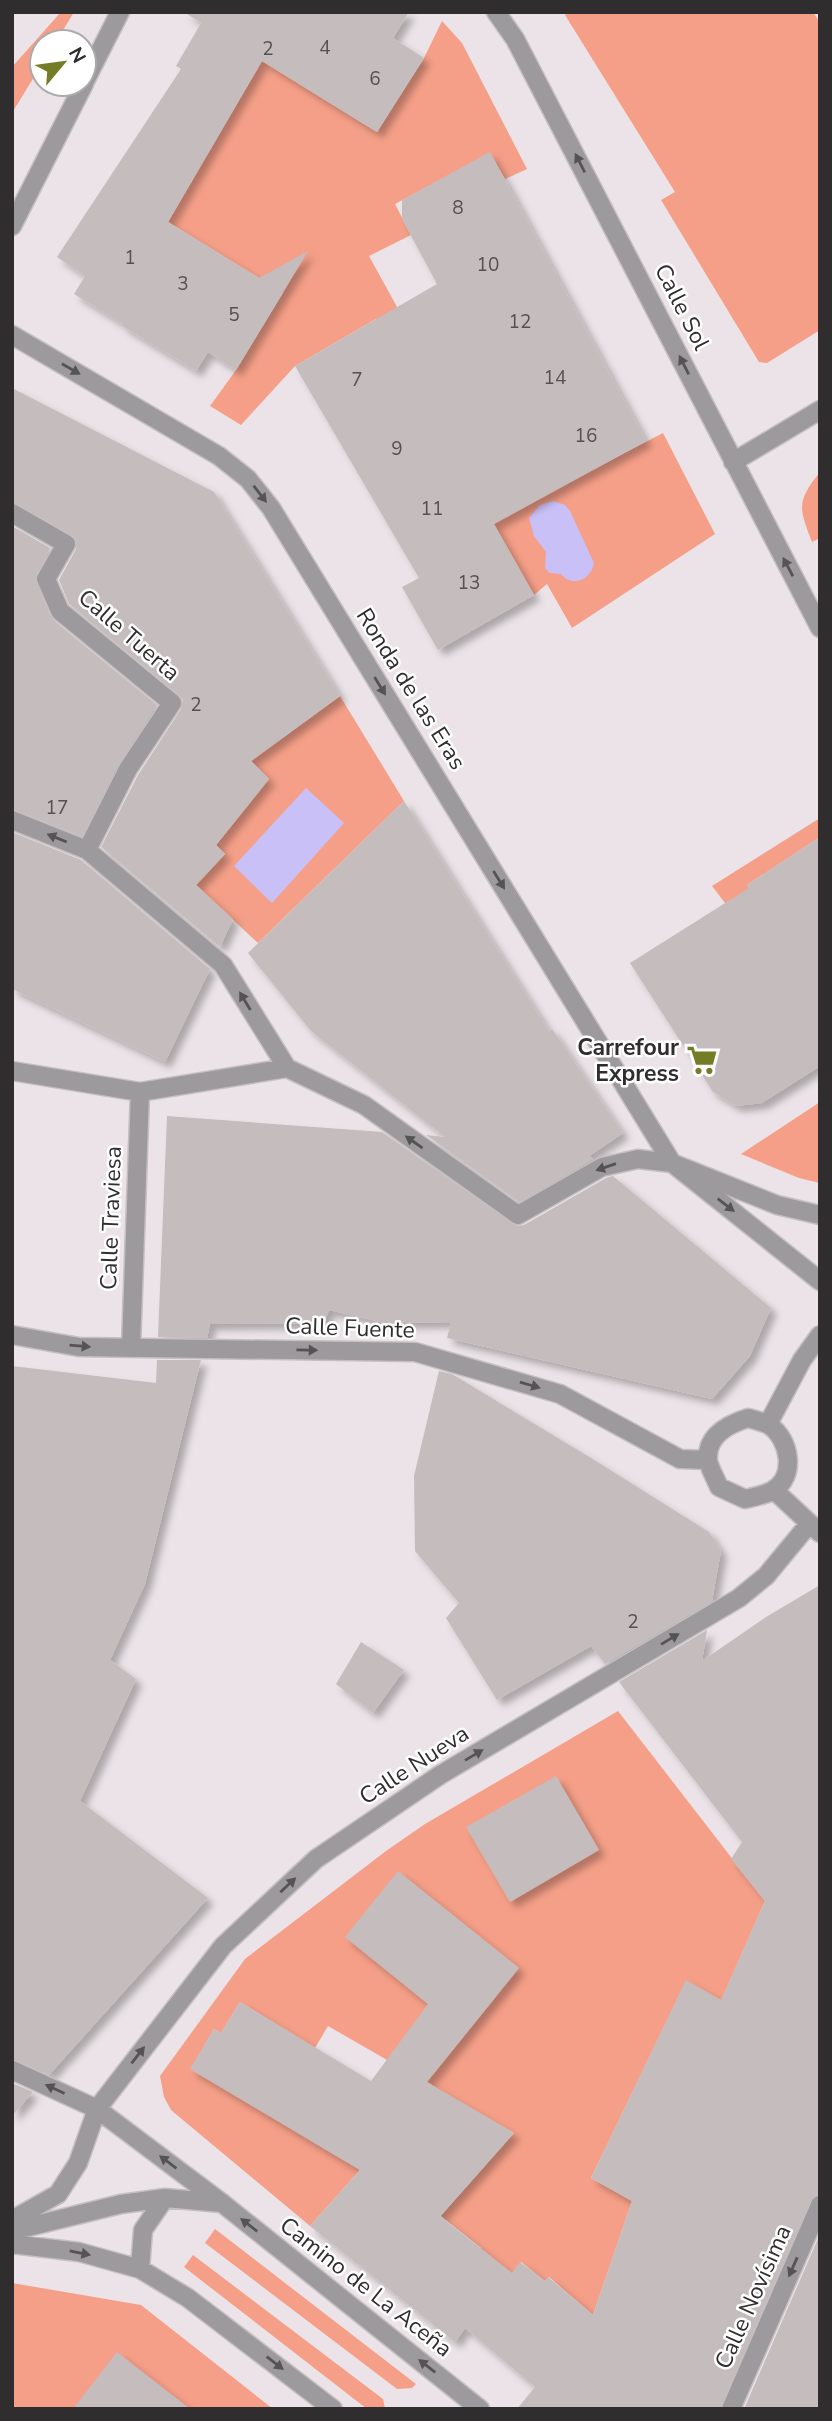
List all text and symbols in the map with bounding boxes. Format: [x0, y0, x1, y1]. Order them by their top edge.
north arrow [28, 28, 98, 98]
house number: 4 [319, 35, 331, 61]
house number: 2 [262, 36, 274, 62]
text: N [62, 43, 92, 68]
house number: 6 [369, 66, 381, 92]
one-way arrow [574, 153, 585, 173]
house number: 8 [452, 195, 464, 221]
house number: 1 [124, 245, 136, 271]
house number: 10 [477, 252, 499, 278]
street label: Calle Sol [647, 259, 717, 355]
house number: 3 [177, 271, 189, 297]
house number: 5 [228, 302, 240, 328]
house number: 12 [509, 309, 531, 335]
one-way arrow [679, 355, 690, 375]
one-way arrow [62, 363, 81, 375]
house number: 14 [544, 365, 566, 391]
house number: 7 [351, 367, 363, 393]
house number: 16 [575, 423, 597, 449]
house number: 9 [391, 436, 403, 462]
one-way arrow [252, 484, 267, 502]
house number: 11 [421, 496, 443, 522]
one-way arrow [782, 557, 794, 577]
house number: 13 [458, 570, 480, 596]
street label: Calle Tuerta [72, 582, 186, 688]
street label: Ronda de las Eras [349, 602, 473, 776]
one-way arrow [374, 677, 387, 696]
house number: 2 [190, 692, 202, 718]
house number: 17 [46, 795, 68, 821]
one-way arrow [46, 833, 67, 844]
one-way arrow [493, 871, 506, 890]
one-way arrow [238, 991, 251, 1010]
place label: Carrefour Express [577, 1032, 679, 1089]
supermarket icon: Carrefour Express [685, 1043, 719, 1077]
one-way arrow [405, 1135, 423, 1149]
street label: Calle Traviesa [93, 1146, 129, 1290]
one-way arrow [595, 1162, 616, 1173]
one-way arrow [717, 1197, 734, 1212]
street label: Calle Fuente [285, 1310, 415, 1346]
one-way arrow [69, 1341, 91, 1352]
one-way arrow [296, 1344, 318, 1356]
one-way arrow [519, 1381, 540, 1391]
house number: 2 [627, 1609, 639, 1635]
one-way arrow [661, 1633, 680, 1645]
street label: Calle Nueva [353, 1718, 475, 1812]
one-way arrow [465, 1748, 484, 1761]
one-way arrow [279, 1877, 297, 1893]
one-way arrow [131, 2046, 145, 2064]
one-way arrow [44, 2084, 65, 2095]
one-way arrow [159, 2155, 177, 2170]
street label: Camino de La Aceña [273, 2210, 459, 2364]
one-way arrow [240, 2217, 258, 2232]
street label: Calle Novísima [708, 2220, 798, 2374]
one-way arrow [69, 2248, 91, 2259]
one-way arrow [787, 2257, 798, 2278]
one-way arrow [266, 2356, 284, 2371]
one-way arrow [418, 2359, 436, 2374]

